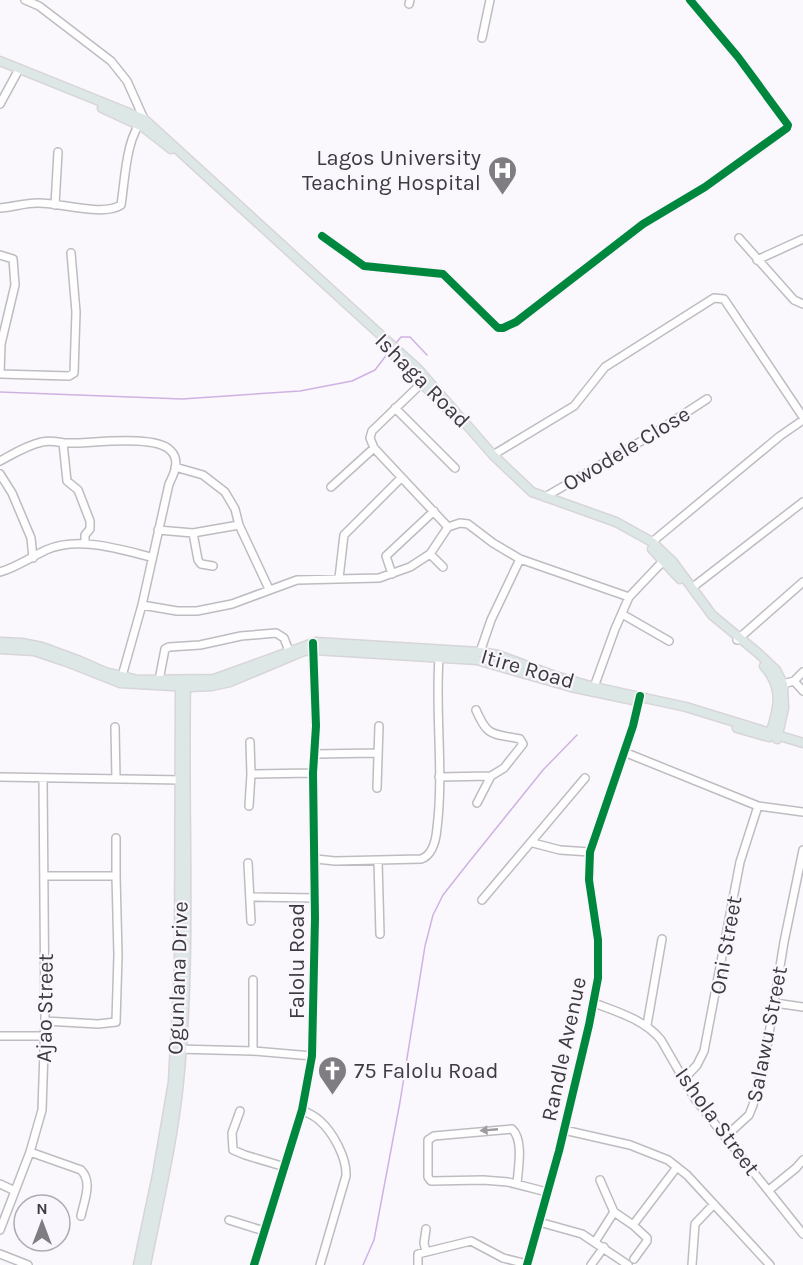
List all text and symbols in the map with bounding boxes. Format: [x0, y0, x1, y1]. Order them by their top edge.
place label: Lagos University Teaching Hospital [302, 145, 481, 196]
hospital icon: Lagos University Teaching Hospital [486, 154, 518, 196]
street label: Ishaga Road [369, 328, 475, 434]
street label: Owodele Close [558, 401, 695, 497]
street label: Itire Road [478, 643, 578, 695]
street label: Oni Street [705, 894, 747, 997]
street label: Ogunlana Drive [162, 901, 194, 1055]
street label: Falolu Road [284, 903, 310, 1019]
street label: Ajao Street [31, 953, 59, 1063]
street label: Salawu Street [741, 964, 793, 1105]
street label: Randle Avenue [536, 975, 592, 1124]
church icon: 75 Falolu Road [317, 1054, 349, 1096]
place label: 75 Falolu Road [354, 1058, 499, 1084]
street label: Ishola Street [669, 1063, 765, 1181]
one-way arrow [479, 1125, 498, 1135]
north arrow [12, 1193, 72, 1253]
text: N [36, 1199, 48, 1218]

